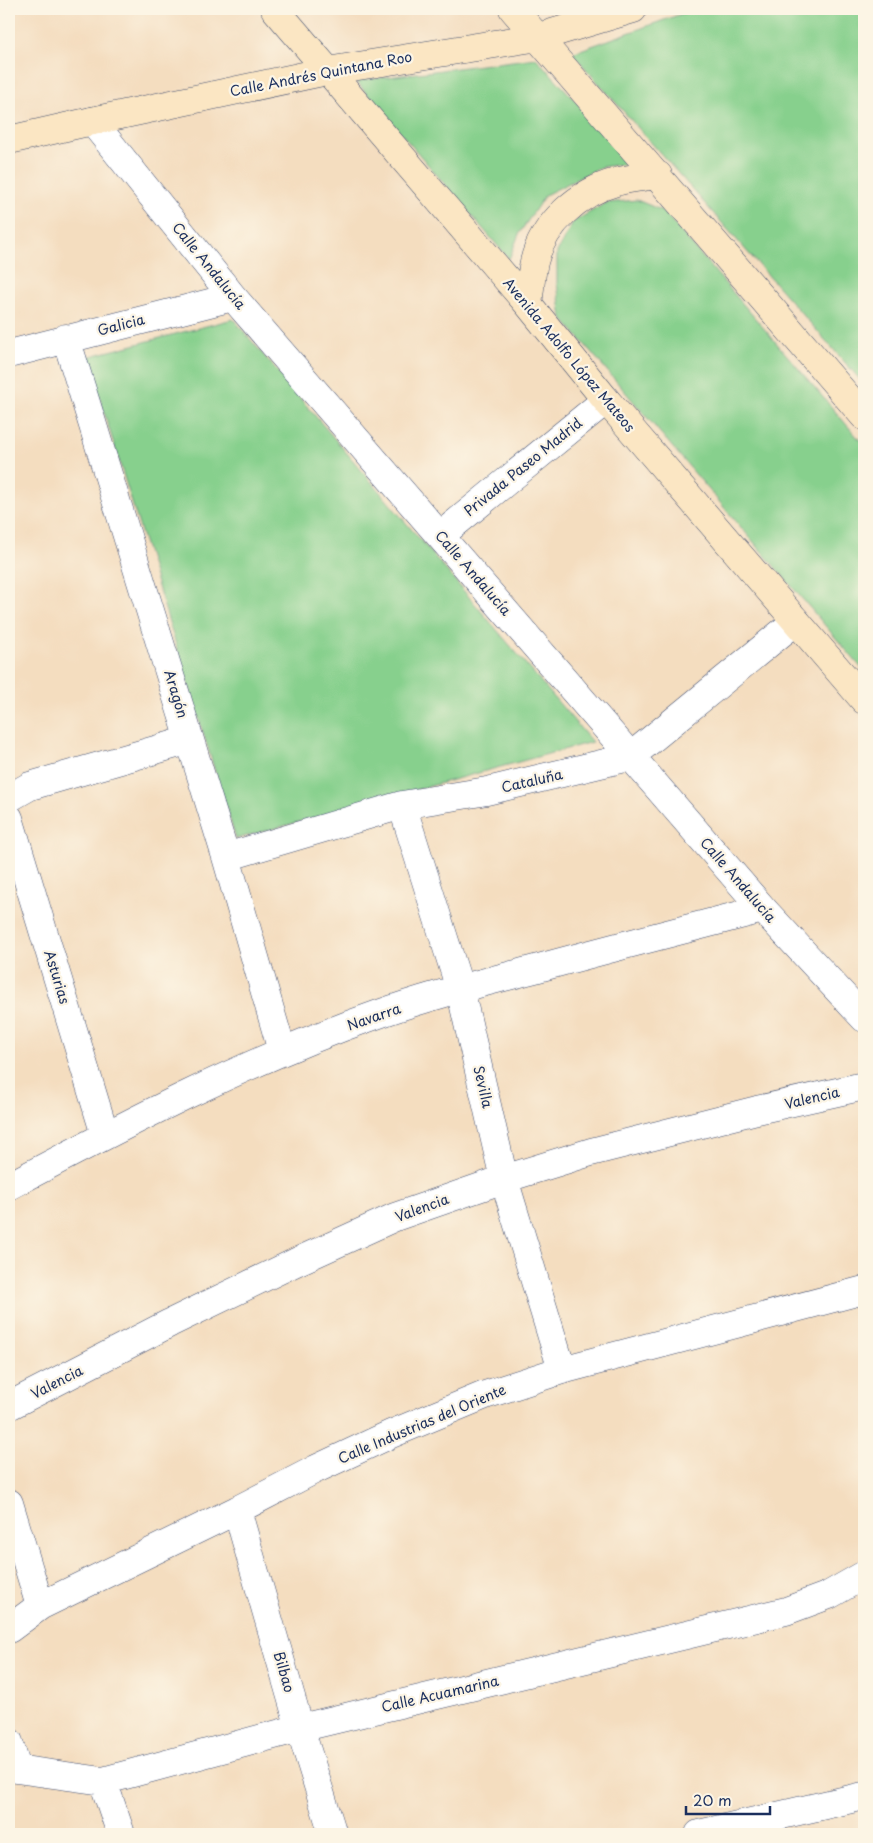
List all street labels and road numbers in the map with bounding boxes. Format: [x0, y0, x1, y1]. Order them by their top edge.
street label: Calle Andrés Quintana Roo [228, 46, 414, 101]
street label: Calle Andalucía [168, 218, 251, 314]
street label: Avenida Adolfo López Mateos [498, 273, 640, 437]
street label: Galicia [95, 308, 147, 341]
street label: Privada Paseo Madrid [459, 412, 587, 521]
street label: Calle Andalucía [430, 525, 516, 620]
street label: Aragón [159, 667, 194, 721]
street label: Cataluña [499, 763, 565, 798]
street label: Calle Andalucía [695, 832, 781, 927]
street label: Asturias [39, 947, 76, 1006]
street label: Navarra [344, 997, 404, 1036]
street label: Sevilla [468, 1064, 499, 1110]
street label: Valencia [782, 1081, 842, 1114]
street label: Valencia [392, 1188, 452, 1227]
street label: Valencia [27, 1359, 87, 1404]
street label: Calle Industrias del Oriente [335, 1378, 509, 1469]
street label: Bilbao [269, 1649, 300, 1695]
street label: Calle Acuamarina [379, 1670, 501, 1717]

